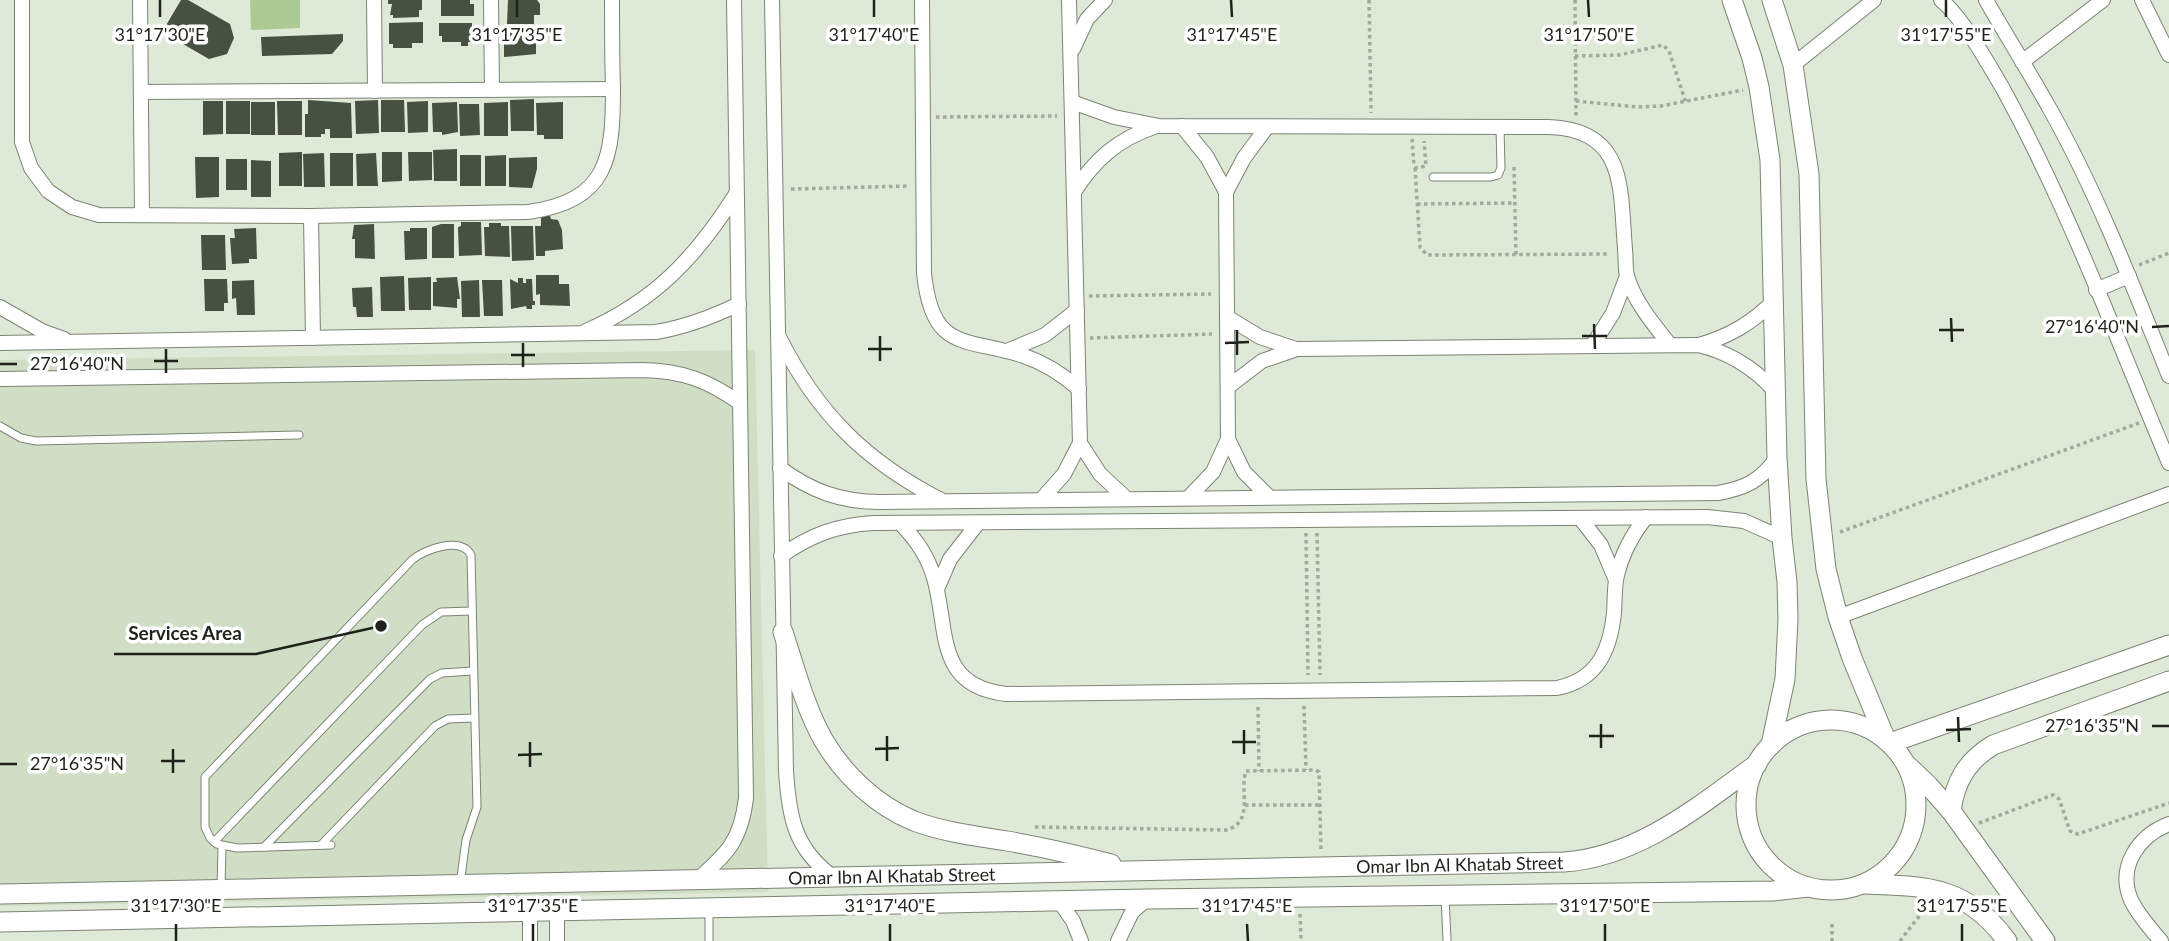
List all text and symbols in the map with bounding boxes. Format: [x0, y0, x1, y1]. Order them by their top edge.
text: 31°17'30"E [115, 23, 205, 45]
text: 31°17'35"E [472, 23, 562, 45]
text: 31°17'40"E [829, 23, 919, 45]
text: 31°17'45"E [1187, 23, 1277, 45]
text: 31°17'50"E [1544, 23, 1634, 45]
text: 31°17'55"E [1901, 23, 1991, 45]
text: 27°16'40"N [2045, 315, 2139, 337]
text: 27°16'40"N [30, 352, 124, 374]
callout: Services Area [114, 614, 256, 654]
text: Services Area [128, 621, 242, 644]
text: 27°16'35"N [2045, 714, 2139, 736]
text: 27°16'35"N [30, 752, 124, 774]
street label: Omar Ibn Al Khatab Street [1356, 851, 1564, 877]
street label: Omar Ibn Al Khatab Street [788, 863, 996, 889]
text: 31°17'30"E [131, 894, 221, 916]
text: 31°17'35"E [488, 894, 578, 916]
text: 31°17'40"E [845, 894, 935, 916]
text: 31°17'45"E [1202, 894, 1292, 916]
text: 31°17'50"E [1560, 894, 1650, 916]
text: 31°17'55"E [1917, 894, 2007, 916]

